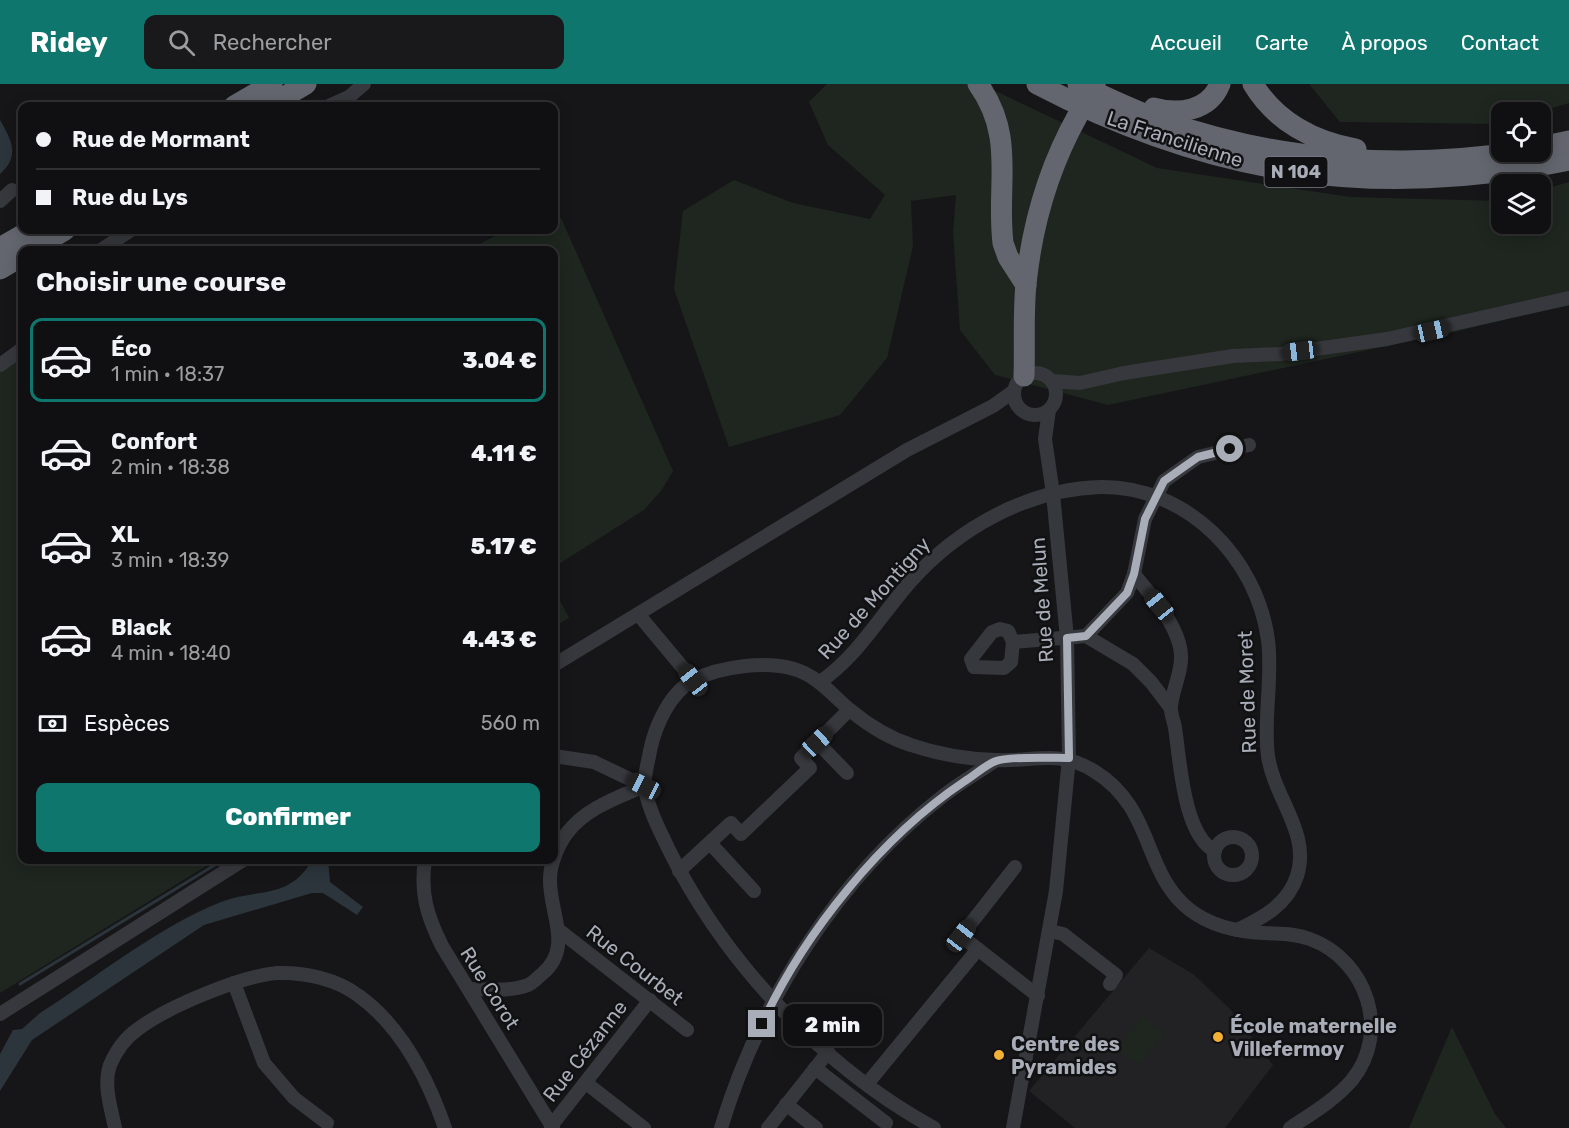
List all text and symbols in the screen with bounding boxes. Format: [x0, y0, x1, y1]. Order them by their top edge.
search box [144, 15, 564, 69]
text: Ridey [30, 26, 108, 59]
icon: search [165, 26, 198, 59]
text: Rechercher [213, 29, 332, 56]
text: Accueil [1150, 30, 1222, 55]
text: Carte [1255, 30, 1308, 55]
text: À propos [1341, 30, 1428, 55]
text: Contact [1461, 30, 1539, 55]
map controls [1491, 102, 1551, 234]
button: locate [1491, 102, 1551, 162]
street label: La Francilienne [1104, 106, 1246, 172]
text: Rue de Mormant [72, 126, 250, 153]
road number: N 104 [1264, 157, 1328, 187]
button: layers [1491, 174, 1551, 234]
text: Rue du Lys [72, 184, 188, 211]
text: Choisir une course [36, 266, 286, 298]
car [1412, 318, 1452, 344]
icon: car [39, 333, 93, 387]
text: Éco [111, 335, 151, 362]
car [1281, 340, 1319, 362]
text: 3.04 € [462, 347, 537, 374]
text: 1 min · 18:37 [111, 362, 224, 386]
icon: car [39, 426, 93, 480]
text: Confort [111, 428, 197, 455]
route start [1216, 435, 1243, 462]
text: 4.11 € [471, 440, 537, 467]
text: 2 min · 18:38 [111, 455, 230, 479]
icon: car [39, 519, 93, 573]
text: XL [111, 521, 139, 548]
street label: Rue de Montigny [813, 532, 935, 664]
text: 5.17 € [470, 533, 537, 560]
street label: Rue de Melun [1026, 537, 1058, 663]
text: 3 min · 18:39 [111, 548, 229, 572]
car [1141, 585, 1177, 625]
icon: car [39, 612, 93, 666]
text: Black [111, 614, 172, 641]
text: 4.43 € [462, 626, 537, 653]
street label: Rue de Moret [1233, 630, 1261, 754]
text: 4 min · 18:40 [111, 641, 231, 665]
car [675, 660, 711, 700]
icon: cash [36, 707, 69, 740]
text: Espèces [84, 710, 170, 737]
text: 560 m [481, 711, 540, 735]
car [798, 723, 836, 761]
car [624, 770, 664, 802]
button: Confirmer [36, 783, 540, 852]
car [943, 916, 979, 956]
street label: Rue Courbet [582, 920, 688, 1010]
street label: Rue Corot [455, 942, 525, 1034]
street label: Rue Cézanne [538, 995, 632, 1107]
callout: 2 min [783, 1003, 882, 1045]
route end [748, 1010, 775, 1037]
text: 2 min [805, 1013, 860, 1037]
place label: École maternelle Villefermoy [1230, 1014, 1397, 1061]
marker: École maternelle Villefermoy [1211, 1030, 1225, 1044]
place label: Centre des Pyramides [1011, 1032, 1120, 1079]
marker: Centre des Pyramides [992, 1048, 1006, 1062]

